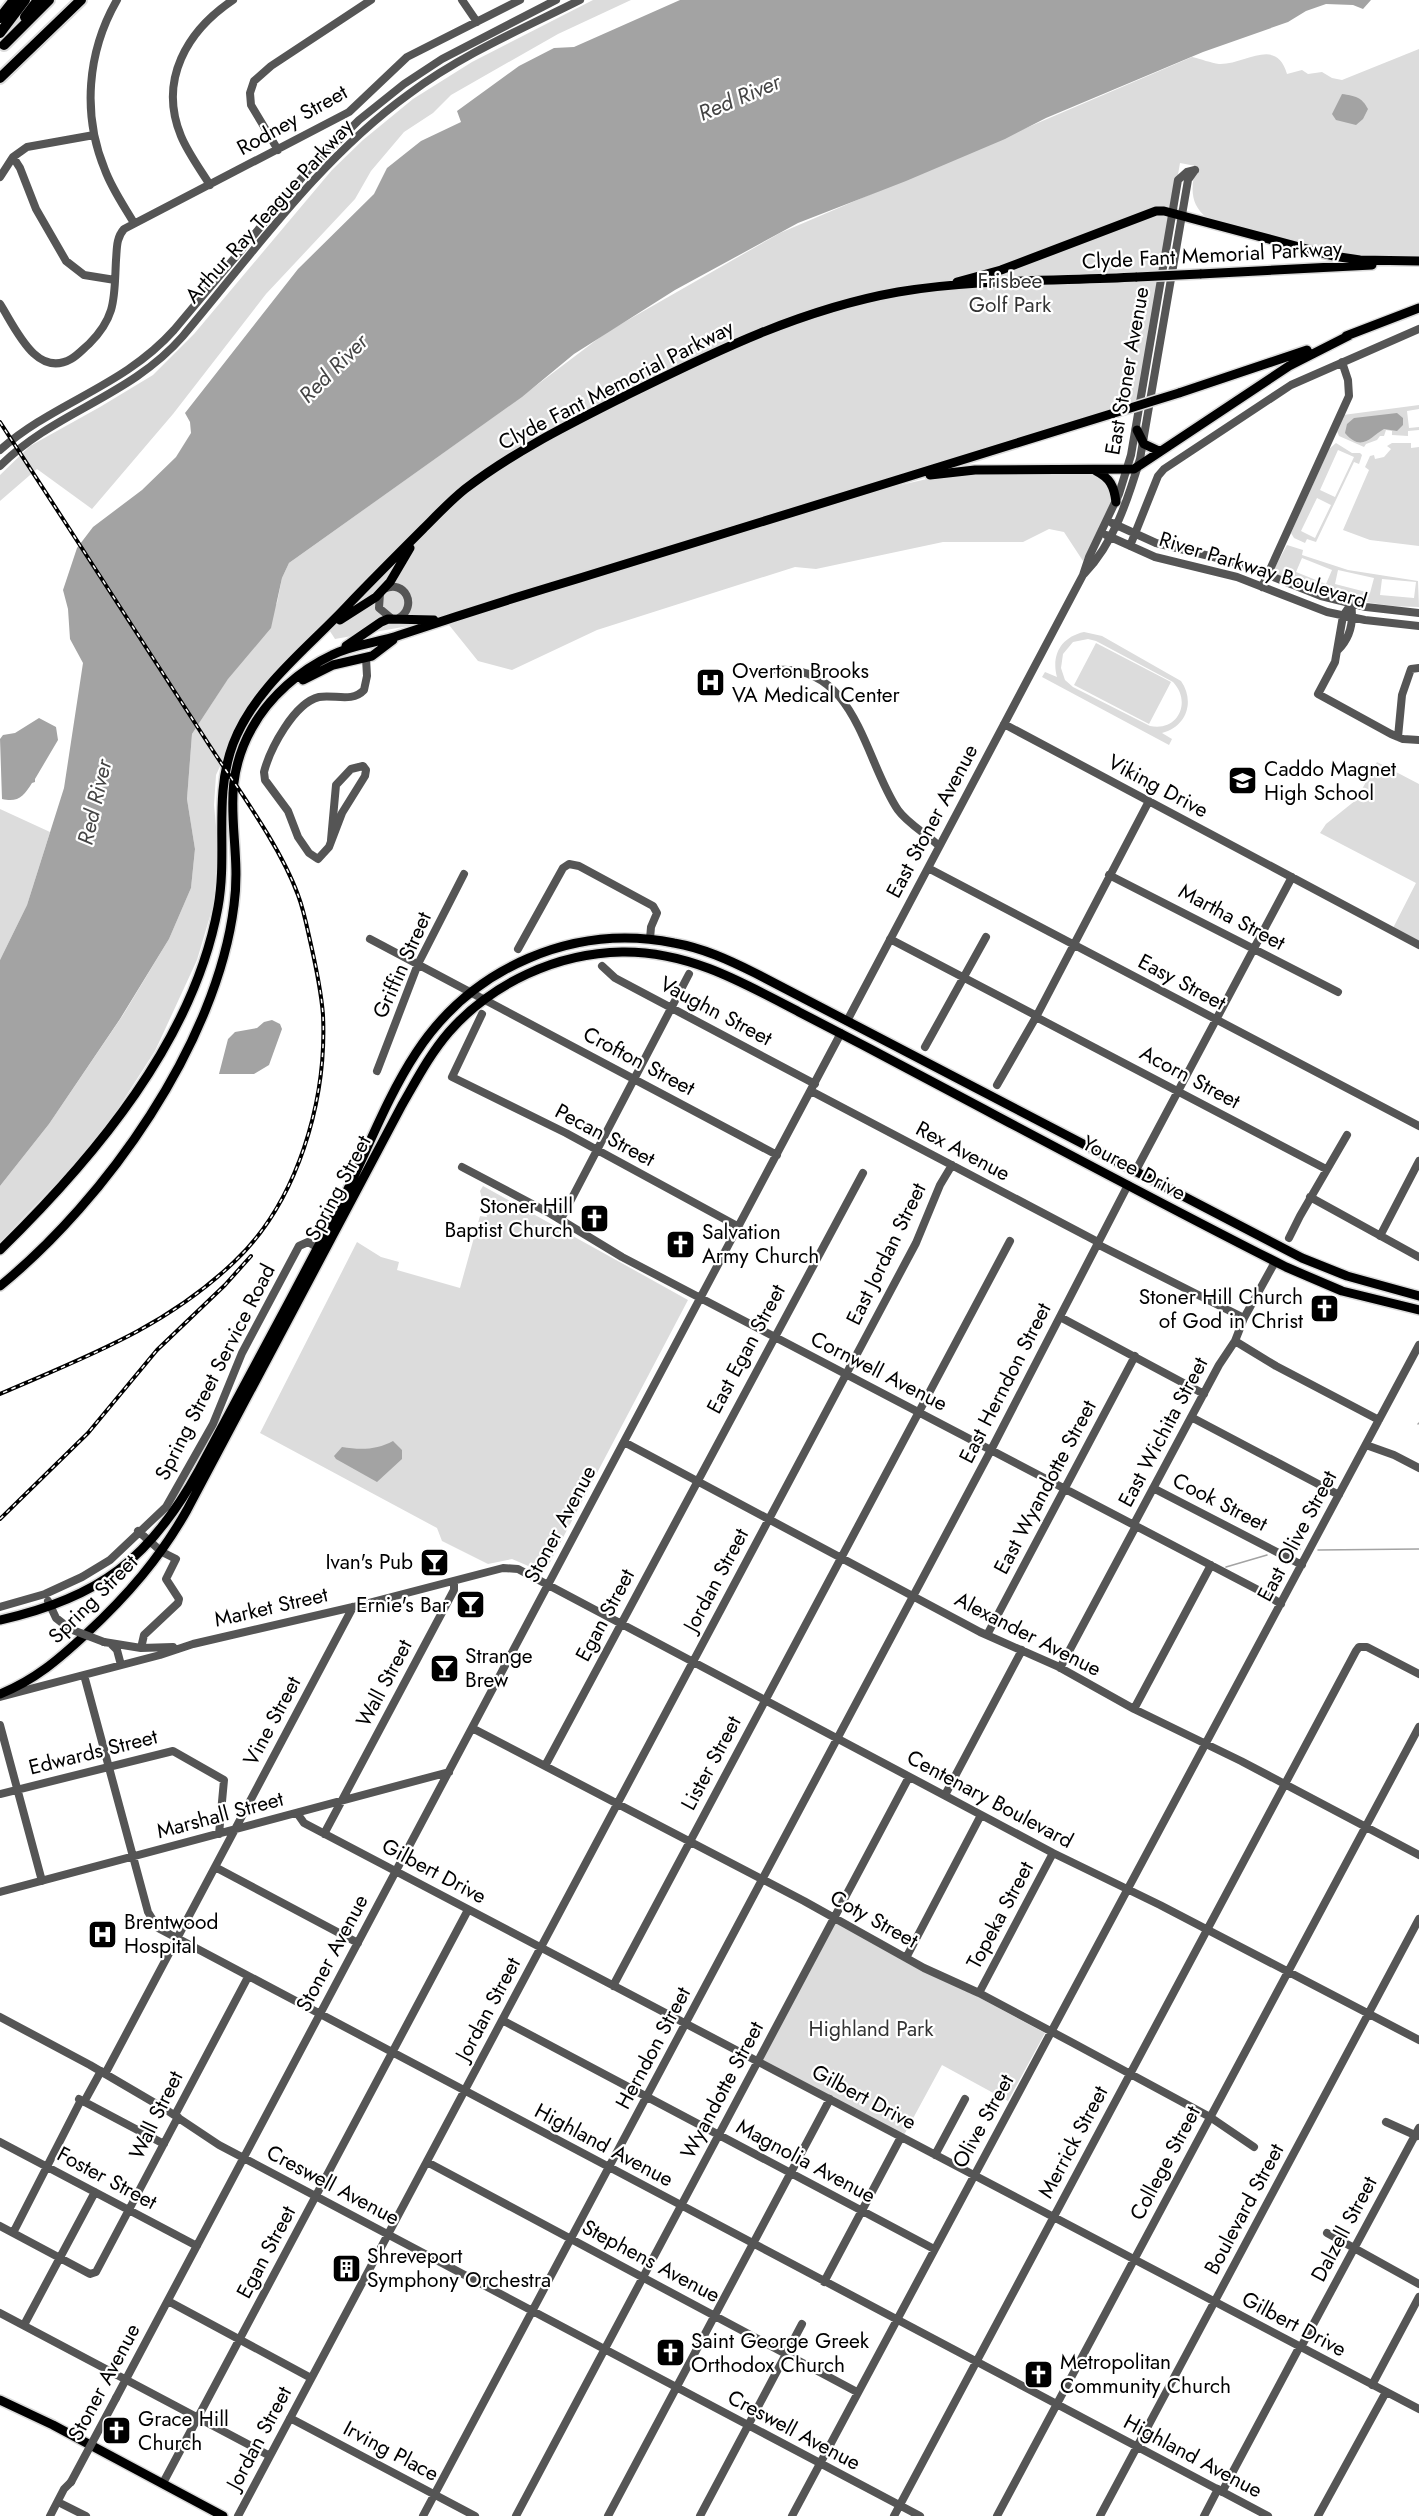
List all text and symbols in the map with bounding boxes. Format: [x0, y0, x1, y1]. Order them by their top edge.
water label: Red River [693, 65, 787, 129]
street label: Rodney Street [231, 77, 353, 163]
street label: Arthur Ray Teague Parkway [178, 112, 361, 310]
street label: Clyde Fant Memorial Parkway [1081, 233, 1344, 277]
park label: Frisbee Golf Park [969, 266, 1052, 320]
street label: East Stoner Avenue [1097, 284, 1157, 457]
street label: Clyde Fant Memorial Parkway [493, 312, 740, 458]
water label: Red River [291, 325, 376, 410]
street label: River Parkway Boulevard [1155, 524, 1371, 616]
place label: Overton Brooks VA Medical Center [732, 656, 901, 710]
hospital icon: Overton Brooks VA Medical Center [695, 667, 727, 699]
street label: East Stoner Avenue [879, 739, 985, 903]
street label: Viking Drive [1102, 747, 1214, 825]
place label: Caddo Magnet High School [1264, 754, 1396, 808]
water label: Red River [69, 755, 120, 848]
school or university icon: Caddo Magnet High School [1227, 765, 1259, 797]
street label: Martha Street [1173, 876, 1291, 958]
street label: Griffin Street [365, 907, 439, 1023]
street label: Easy Street [1133, 946, 1231, 1018]
street label: Vaughn Street [655, 969, 777, 1053]
street label: Crofton Street [578, 1019, 700, 1103]
street label: Acorn Street [1134, 1038, 1246, 1116]
street label: Pecan Street [550, 1096, 660, 1174]
street label: Rex Avenue [911, 1114, 1016, 1188]
street label: Youree Drive [1077, 1128, 1191, 1208]
street label: Spring Street [298, 1130, 378, 1246]
street label: East Jordan Street [839, 1178, 933, 1330]
place label: Stoner Hill Baptist Church [445, 1191, 573, 1245]
church icon: Stoner Hill Baptist Church [578, 1202, 610, 1234]
place label: Salvation Army Church [702, 1217, 819, 1271]
church icon: Salvation Army Church [665, 1228, 697, 1260]
street label: Spring Street Service Road [147, 1259, 283, 1485]
street label: East Egan Street [699, 1279, 793, 1419]
place label: Stoner Hill Church of God in Christ [1139, 1282, 1303, 1336]
church icon: Stoner Hill Church of God in Christ [1308, 1293, 1340, 1325]
street label: East Herndon Street [952, 1298, 1058, 1468]
street label: Cornwell Avenue [805, 1324, 953, 1419]
street label: East Wichita Street [1111, 1352, 1215, 1512]
street label: East Wyandotte Street [986, 1395, 1104, 1579]
street label: Stoner Avenue [517, 1460, 604, 1588]
street label: Cook Street [1167, 1465, 1273, 1539]
street label: East Olive Street [1250, 1465, 1344, 1607]
street label: Jordan Street [675, 1523, 756, 1640]
bar icon: Ivan's Pub [418, 1546, 450, 1578]
place label: Ivan's Pub [325, 1547, 413, 1577]
street label: Spring Street [42, 1548, 144, 1650]
street label: Egan Street [568, 1563, 642, 1667]
street label: Market Street [211, 1579, 331, 1635]
street label: Alexander Avenue [950, 1584, 1107, 1684]
bar icon: Ernie's Bar [454, 1589, 486, 1621]
place label: Ernie's Bar [356, 1590, 450, 1620]
street label: Wall Street [348, 1634, 420, 1732]
place label: Strange Brew [465, 1641, 533, 1695]
bar icon: Strange Brew [428, 1652, 460, 1684]
street label: Vine Street [236, 1671, 308, 1771]
street label: Lister Street [674, 1711, 748, 1815]
street label: Edwards Street [25, 1721, 161, 1783]
street label: Centenary Boulevard [901, 1742, 1079, 1856]
street label: Marshall Street [153, 1784, 287, 1846]
street label: Gilbert Drive [376, 1831, 492, 1911]
street label: Topeka Street [959, 1856, 1041, 1974]
street label: Coty Street [825, 1882, 923, 1956]
street label: Stoner Avenue [289, 1889, 376, 2017]
place label: Brentwood Hospital [124, 1907, 218, 1961]
hospital icon: Brentwood Hospital [87, 1918, 119, 1950]
street label: Jordan Street [447, 1952, 528, 2069]
street label: Herndon Street [608, 1981, 698, 2115]
park label: Highland Park [808, 2014, 934, 2044]
street label: Wyandotte Street [673, 2016, 771, 2164]
street label: Gilbert Drive [806, 2057, 922, 2137]
street label: Wall Street [122, 2066, 190, 2164]
street label: Olive Street [945, 2069, 1021, 2173]
street label: Merrick Street [1031, 2080, 1115, 2204]
street label: Highland Avenue [529, 2096, 679, 2194]
street label: College Street [1122, 2101, 1208, 2225]
street label: Magnolia Avenue [731, 2112, 881, 2210]
street label: Creswell Avenue [261, 2137, 405, 2233]
street label: Boulevard Street [1197, 2138, 1291, 2280]
street label: Foster Street [52, 2139, 162, 2217]
street label: Dalzell Street [1304, 2171, 1384, 2287]
street label: Egan Street [229, 2200, 303, 2304]
street label: Stephens Avenue [577, 2212, 725, 2310]
place label: Shreveport Symphony Orchestra [367, 2241, 551, 2295]
building icon: Shreveport Symphony Orchestra [330, 2252, 362, 2284]
street label: Gilbert Drive [1236, 2284, 1352, 2364]
street label: Stoner Avenue [61, 2318, 148, 2446]
place label: Saint George Greek Orthodox Church [691, 2326, 870, 2380]
church icon: Saint George Greek Orthodox Church [654, 2337, 686, 2369]
place label: Metropolitan Community Church [1060, 2347, 1231, 2401]
church icon: Metropolitan Community Church [1023, 2358, 1055, 2390]
street label: Jordan Street [218, 2381, 299, 2498]
street label: Creswell Avenue [722, 2382, 866, 2478]
place label: Grace Hill Church [138, 2404, 229, 2458]
street label: Highland Avenue [1118, 2407, 1268, 2505]
street label: Irving Place [338, 2413, 444, 2489]
church icon: Grace Hill Church [101, 2415, 133, 2447]

